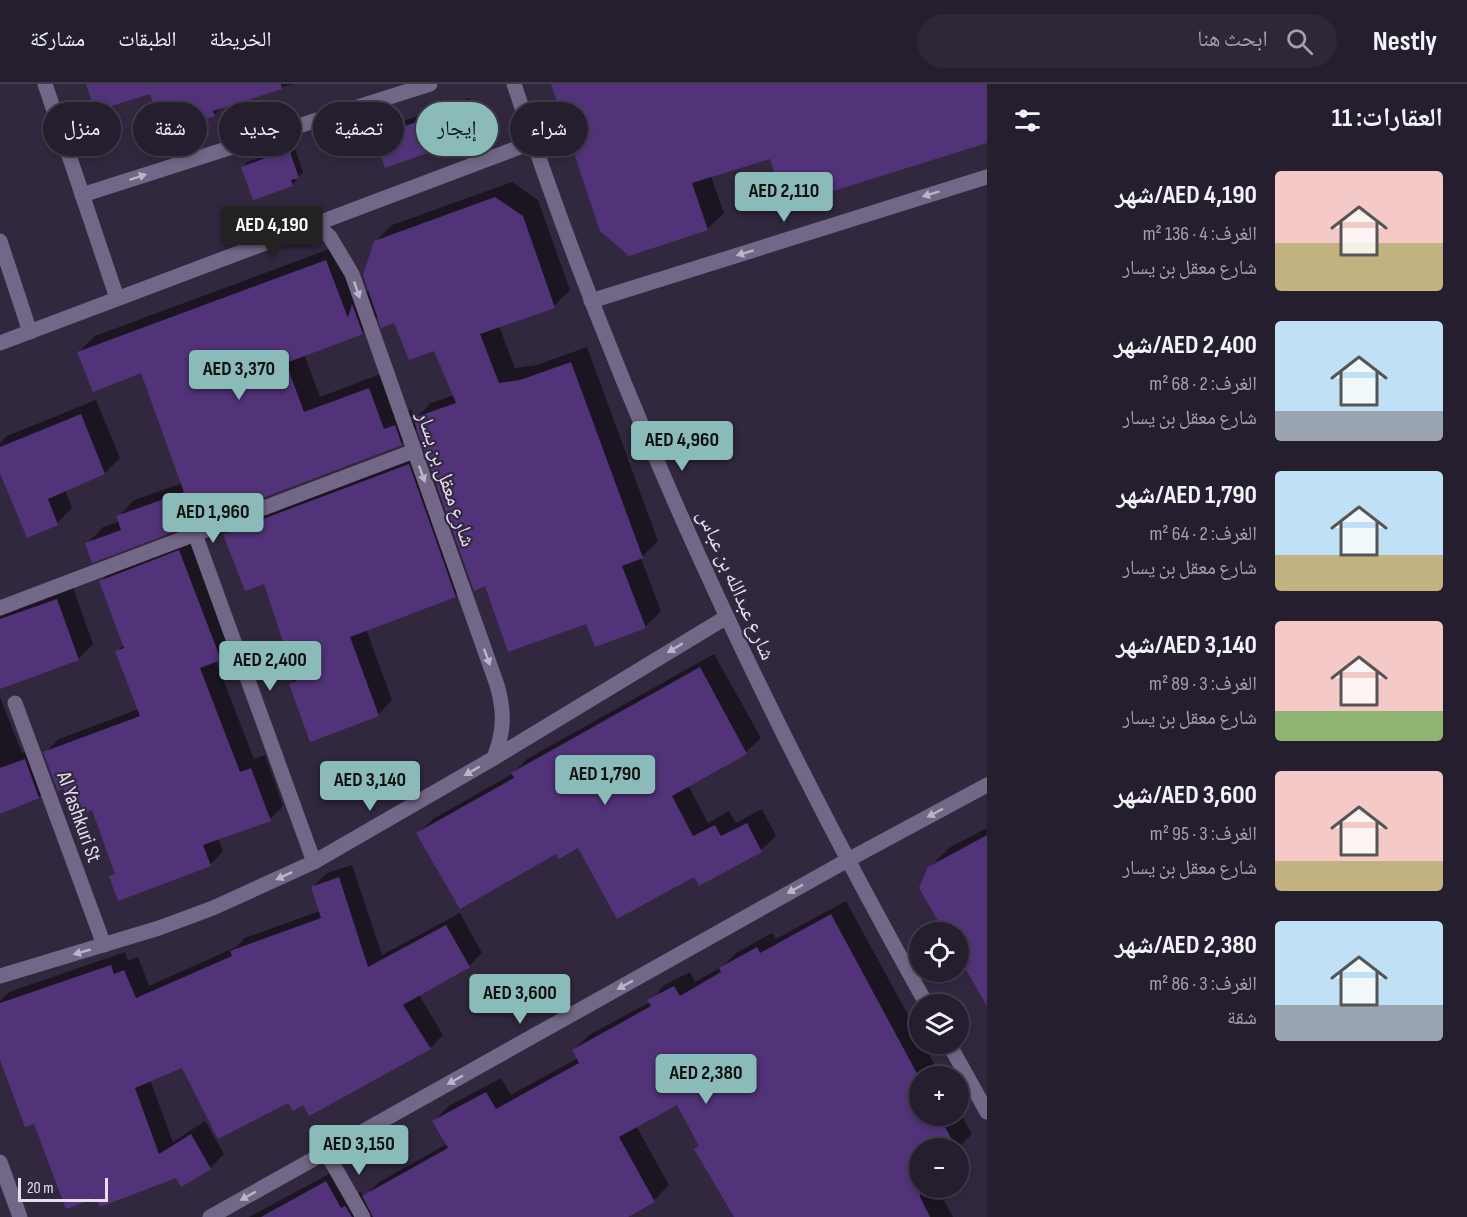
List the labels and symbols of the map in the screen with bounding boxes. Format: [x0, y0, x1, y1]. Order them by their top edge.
one-way arrow [129, 172, 147, 181]
pin: AED 2,110 [715, 172, 853, 223]
one-way arrow [922, 190, 940, 199]
pin: AED 4,190 [203, 206, 341, 257]
one-way arrow [736, 249, 754, 258]
one-way arrow [353, 281, 362, 299]
pin: AED 3,370 [170, 350, 308, 401]
street label: شارع معقل بن يسار [411, 407, 481, 550]
pin: AED 4,960 [613, 421, 751, 472]
one-way arrow [417, 465, 427, 483]
pin: AED 1,960 [144, 493, 282, 544]
street label: شارع عبدالله بن عباس [692, 506, 780, 664]
pin: AED 2,400 [201, 641, 339, 692]
one-way arrow [667, 643, 683, 654]
one-way arrow [482, 649, 492, 667]
pin: AED 1,790 [536, 755, 674, 806]
pin: AED 3,140 [301, 761, 439, 812]
one-way arrow [463, 766, 480, 776]
street label: Al Yashkuri St [51, 767, 107, 866]
one-way arrow [927, 808, 944, 818]
one-way arrow [276, 872, 293, 881]
one-way arrow [787, 884, 803, 895]
one-way arrow [73, 948, 91, 957]
pin: AED 3,600 [451, 974, 589, 1025]
one-way arrow [616, 980, 633, 990]
pin: AED 2,380 [637, 1054, 775, 1105]
one-way arrow [446, 1075, 463, 1085]
pin: AED 3,150 [290, 1125, 428, 1176]
scale bar [18, 1175, 108, 1202]
one-way arrow [239, 1191, 256, 1201]

